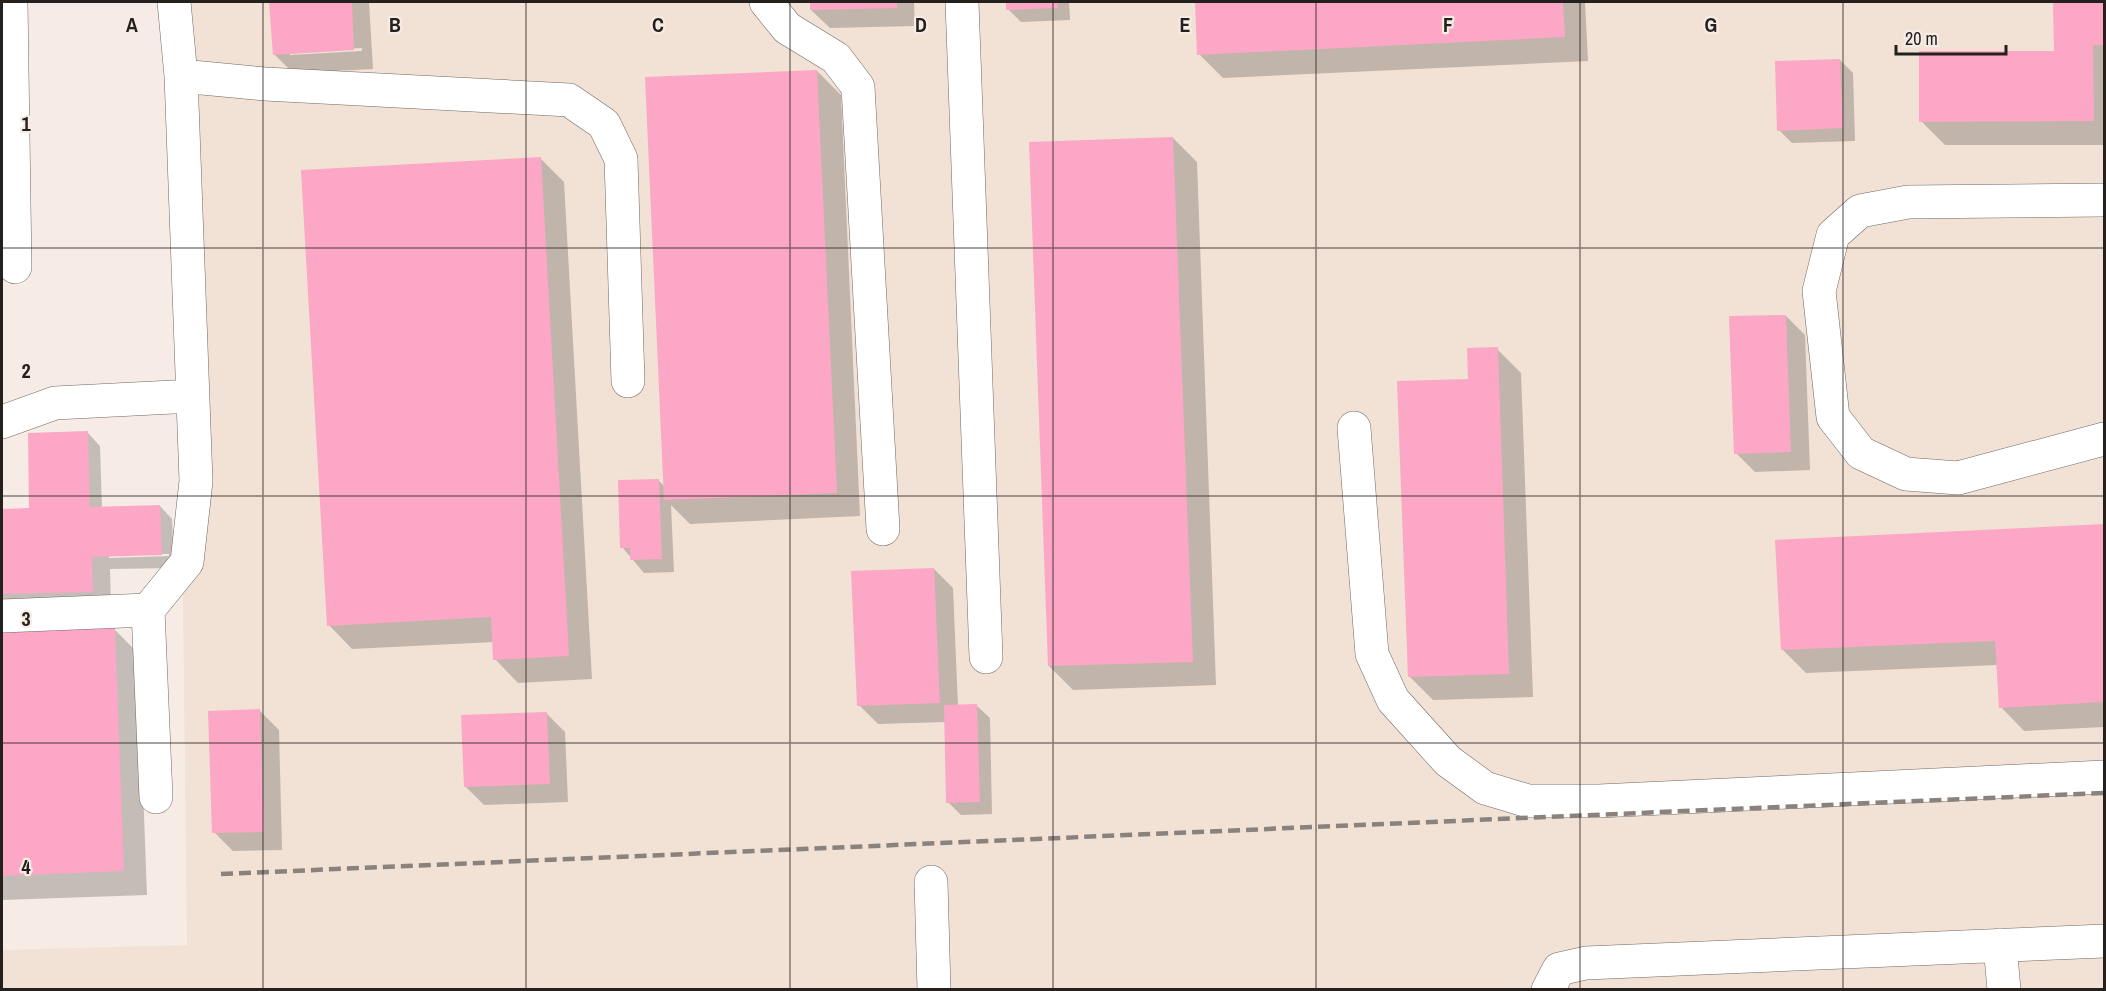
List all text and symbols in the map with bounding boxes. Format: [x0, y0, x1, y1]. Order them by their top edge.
text: A [126, 11, 138, 38]
text: B [389, 11, 401, 38]
text: C [652, 11, 664, 38]
text: D [915, 11, 927, 38]
text: E [1180, 11, 1191, 38]
text: F [1443, 11, 1453, 38]
text: G [1705, 11, 1717, 38]
scale bar [1896, 18, 2006, 56]
text: 20 m [1905, 26, 1938, 51]
text: 1 [21, 110, 31, 137]
text: 2 [21, 357, 31, 384]
text: 3 [21, 605, 31, 632]
text: 4 [21, 853, 31, 880]

